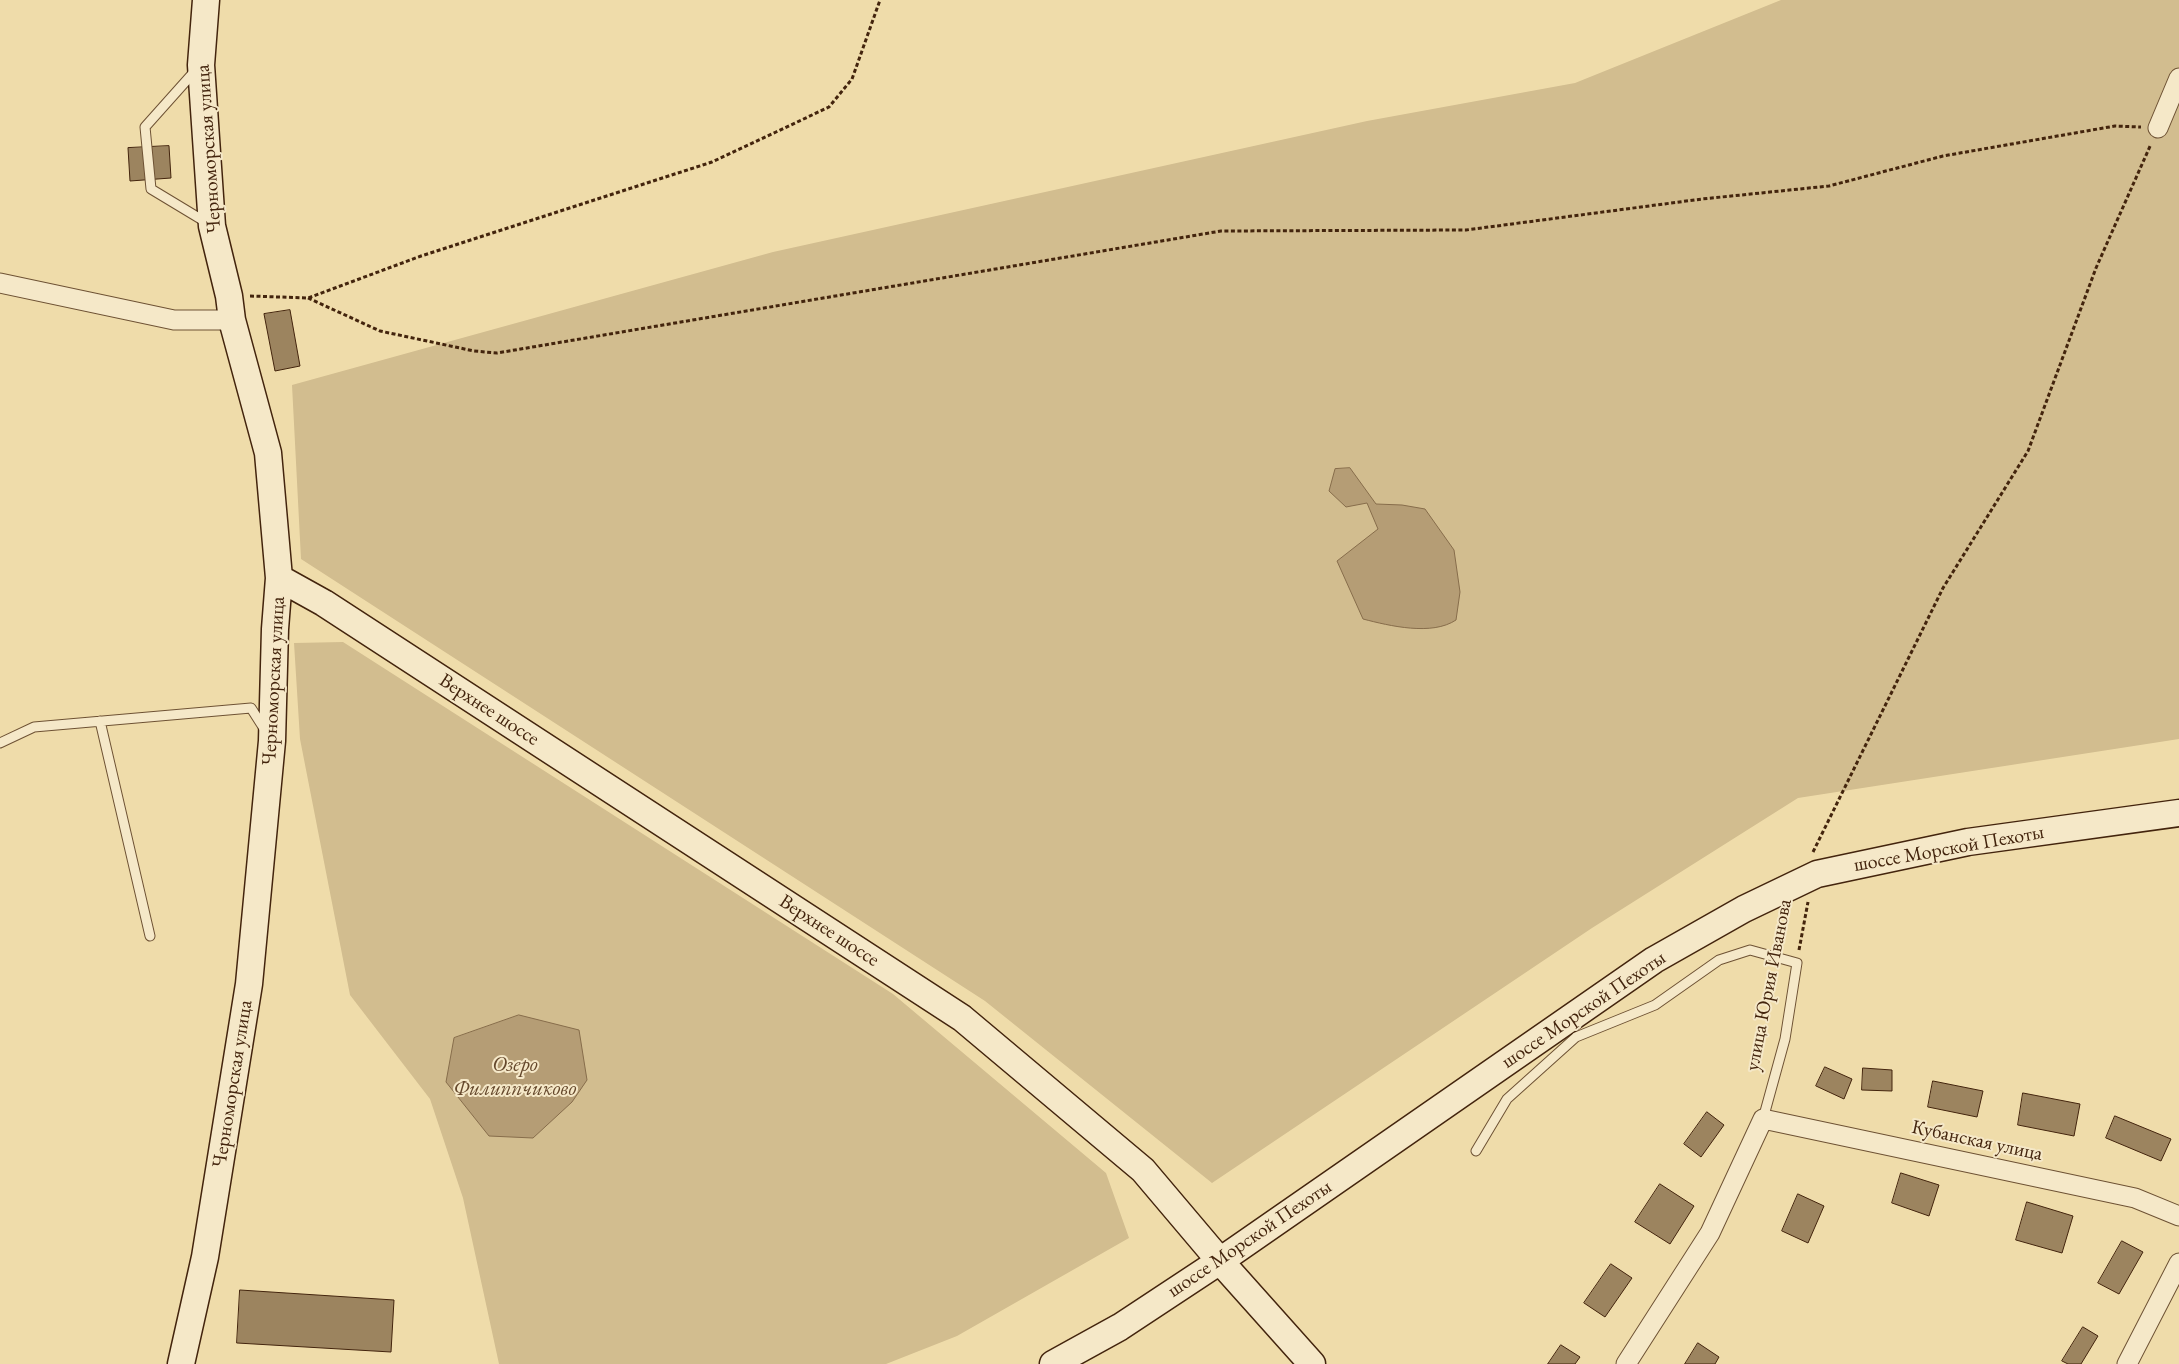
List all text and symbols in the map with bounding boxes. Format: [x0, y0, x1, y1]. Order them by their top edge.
street label: Черноморская улица [191, 64, 227, 234]
street label: Черноморская улица [258, 596, 290, 766]
street label: Верхнее шоссе [434, 669, 544, 751]
street label: шоссе Морской Пехоты [1852, 820, 2046, 878]
street label: Верхнее шоссе [774, 890, 884, 972]
street label: улица Юрия Иванова [1741, 897, 1797, 1073]
street label: шоссе Морской Пехоты [1497, 946, 1671, 1074]
street label: Черноморская улица [208, 998, 258, 1170]
water label: Озеро Филиппчиково [453, 1052, 577, 1102]
street label: Кубанская улица [1909, 1115, 2045, 1167]
street label: шоссе Морской Пехоты [1163, 1175, 1337, 1303]

